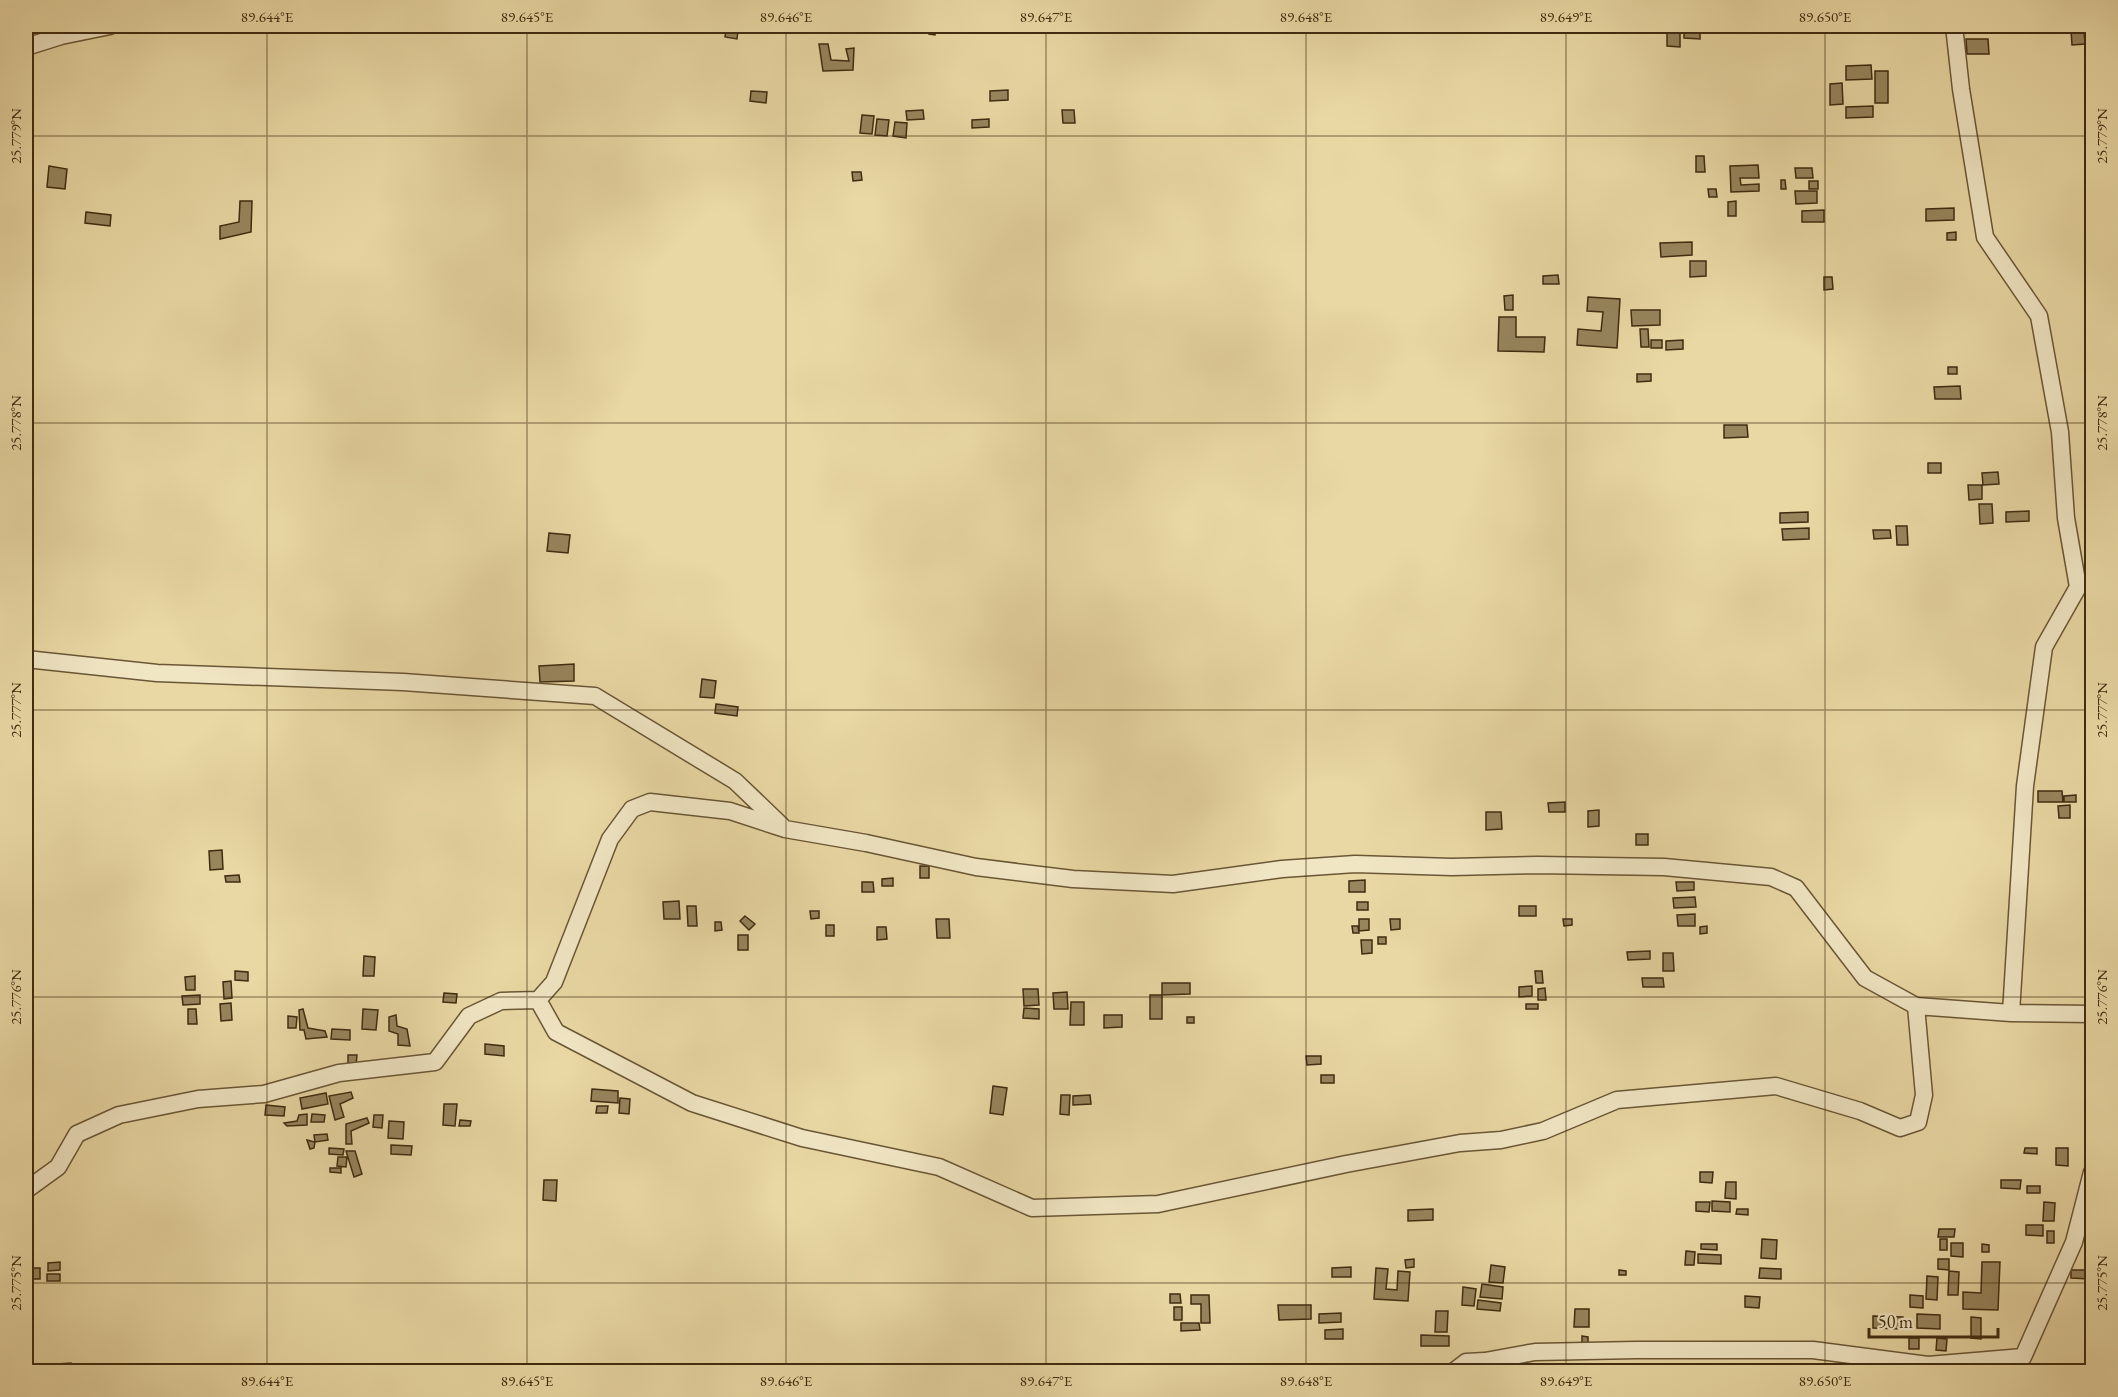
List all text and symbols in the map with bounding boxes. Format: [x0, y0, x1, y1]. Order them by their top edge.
text: 89.644°E [241, 7, 294, 26]
text: 89.645°E [501, 7, 554, 26]
text: 89.646°E [760, 7, 813, 26]
text: 89.647°E [1020, 7, 1073, 26]
text: 89.648°E [1280, 7, 1333, 26]
text: 89.649°E [1540, 7, 1593, 26]
text: 89.650°E [1799, 7, 1852, 26]
text: 25.779°N [6, 108, 25, 164]
text: 25.779°N [2092, 108, 2111, 164]
text: 25.778°N [6, 395, 25, 451]
text: 25.778°N [2092, 395, 2111, 451]
text: 25.777°N [6, 682, 25, 738]
text: 25.777°N [2092, 682, 2111, 738]
text: 25.776°N [6, 969, 25, 1025]
text: 25.776°N [2092, 969, 2111, 1025]
text: 25.775°N [6, 1255, 25, 1311]
text: 25.775°N [2092, 1255, 2111, 1311]
scale bar [1869, 1301, 1998, 1339]
text: 50 m [1878, 1310, 1913, 1333]
text: 89.644°E [241, 1371, 294, 1390]
text: 89.645°E [501, 1371, 554, 1390]
text: 89.646°E [760, 1371, 813, 1390]
text: 89.647°E [1020, 1371, 1073, 1390]
text: 89.648°E [1280, 1371, 1333, 1390]
text: 89.649°E [1540, 1371, 1593, 1390]
text: 89.650°E [1799, 1371, 1852, 1390]

